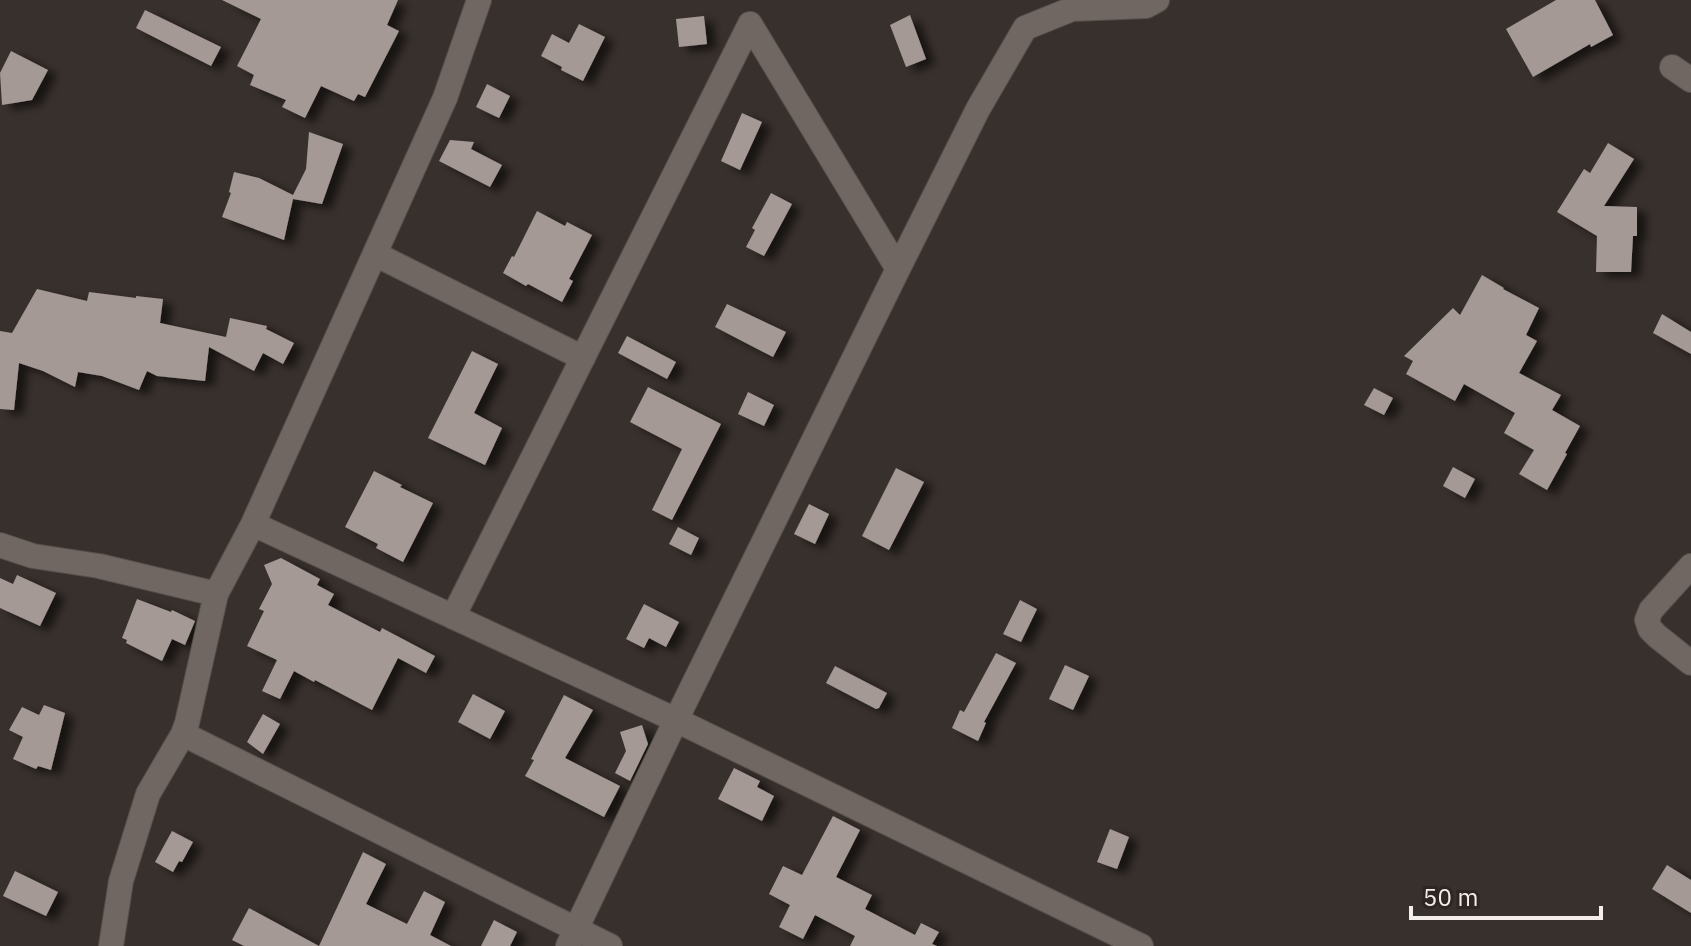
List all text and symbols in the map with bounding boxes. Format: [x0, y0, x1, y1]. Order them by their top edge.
scale bar [1411, 870, 1601, 920]
text: 50 m [1423, 881, 1478, 913]

